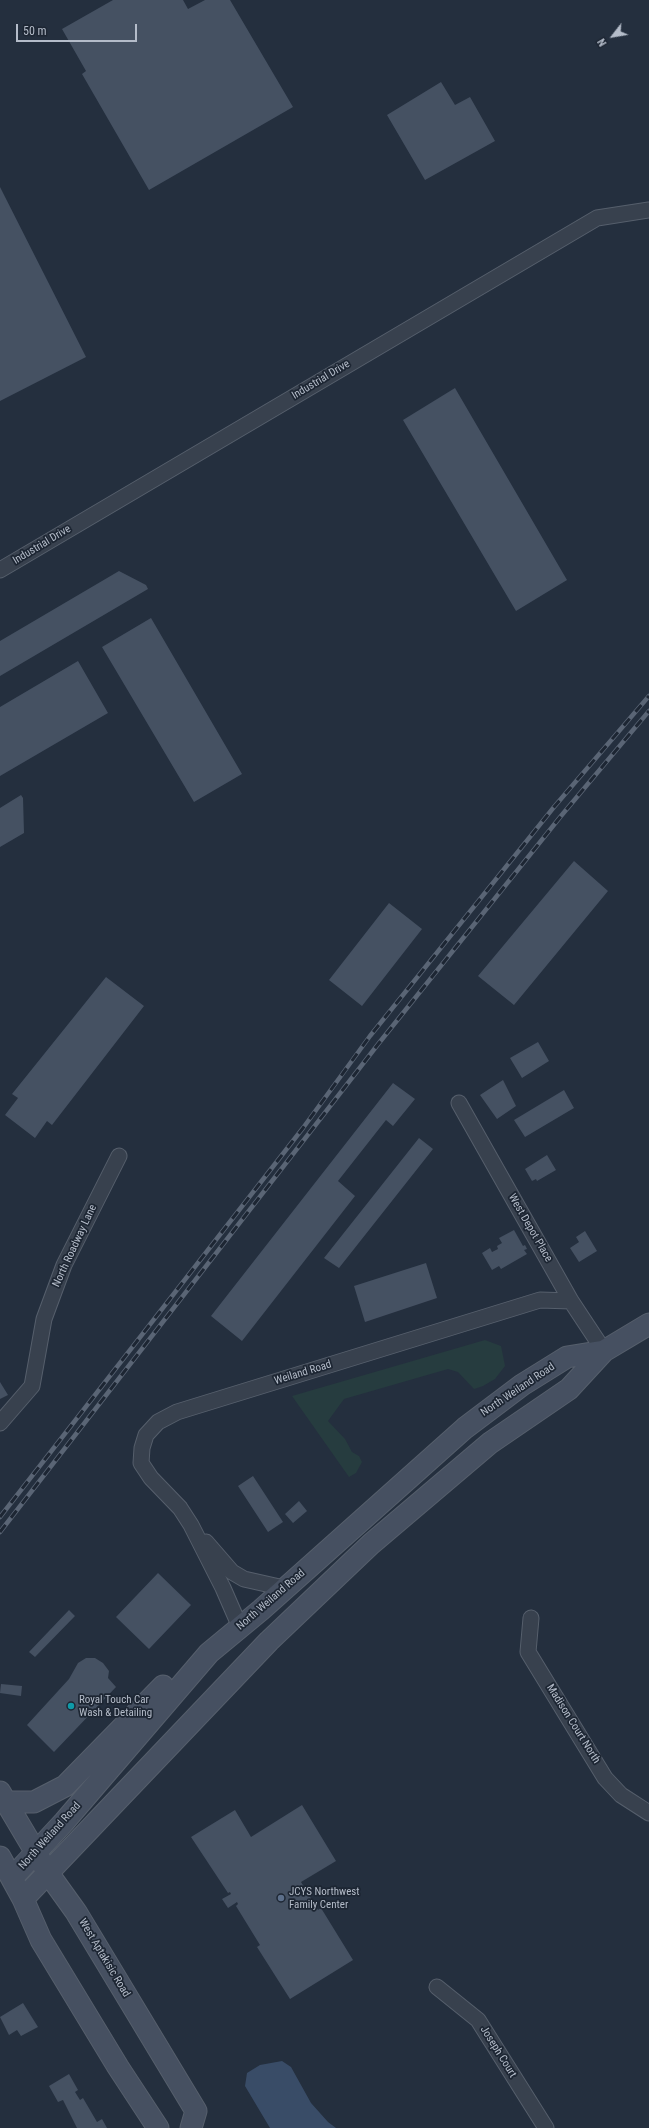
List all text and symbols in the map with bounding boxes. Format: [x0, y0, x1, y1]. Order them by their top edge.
scale bar [18, 16, 139, 42]
north arrow [593, 16, 633, 56]
text: 50 m [23, 24, 47, 38]
text: N [595, 36, 610, 49]
street label: Industrial Drive [290, 358, 352, 402]
street label: Industrial Drive [11, 523, 73, 567]
street label: West Depot Place [505, 1192, 555, 1264]
street label: North Roadway Lane [50, 1203, 100, 1289]
street label: Weiland Road [273, 1358, 333, 1388]
street label: North Weiland Road [479, 1360, 557, 1420]
street label: North Weiland Road [234, 1567, 308, 1633]
street label: Madison Court North [543, 1682, 603, 1766]
place label: Royal Touch Car Wash & Detailing [79, 1693, 152, 1719]
marker: Royal Touch Car Wash & Detailing [66, 1701, 76, 1711]
street label: North Weiland Road [16, 1800, 84, 1872]
place label: JCYS Northwest Family Center [289, 1885, 360, 1911]
marker: JCYS Northwest Family Center [276, 1893, 286, 1903]
street label: West Aptakisic Road [75, 1916, 133, 2000]
street label: Joseph Court [477, 2024, 519, 2080]

